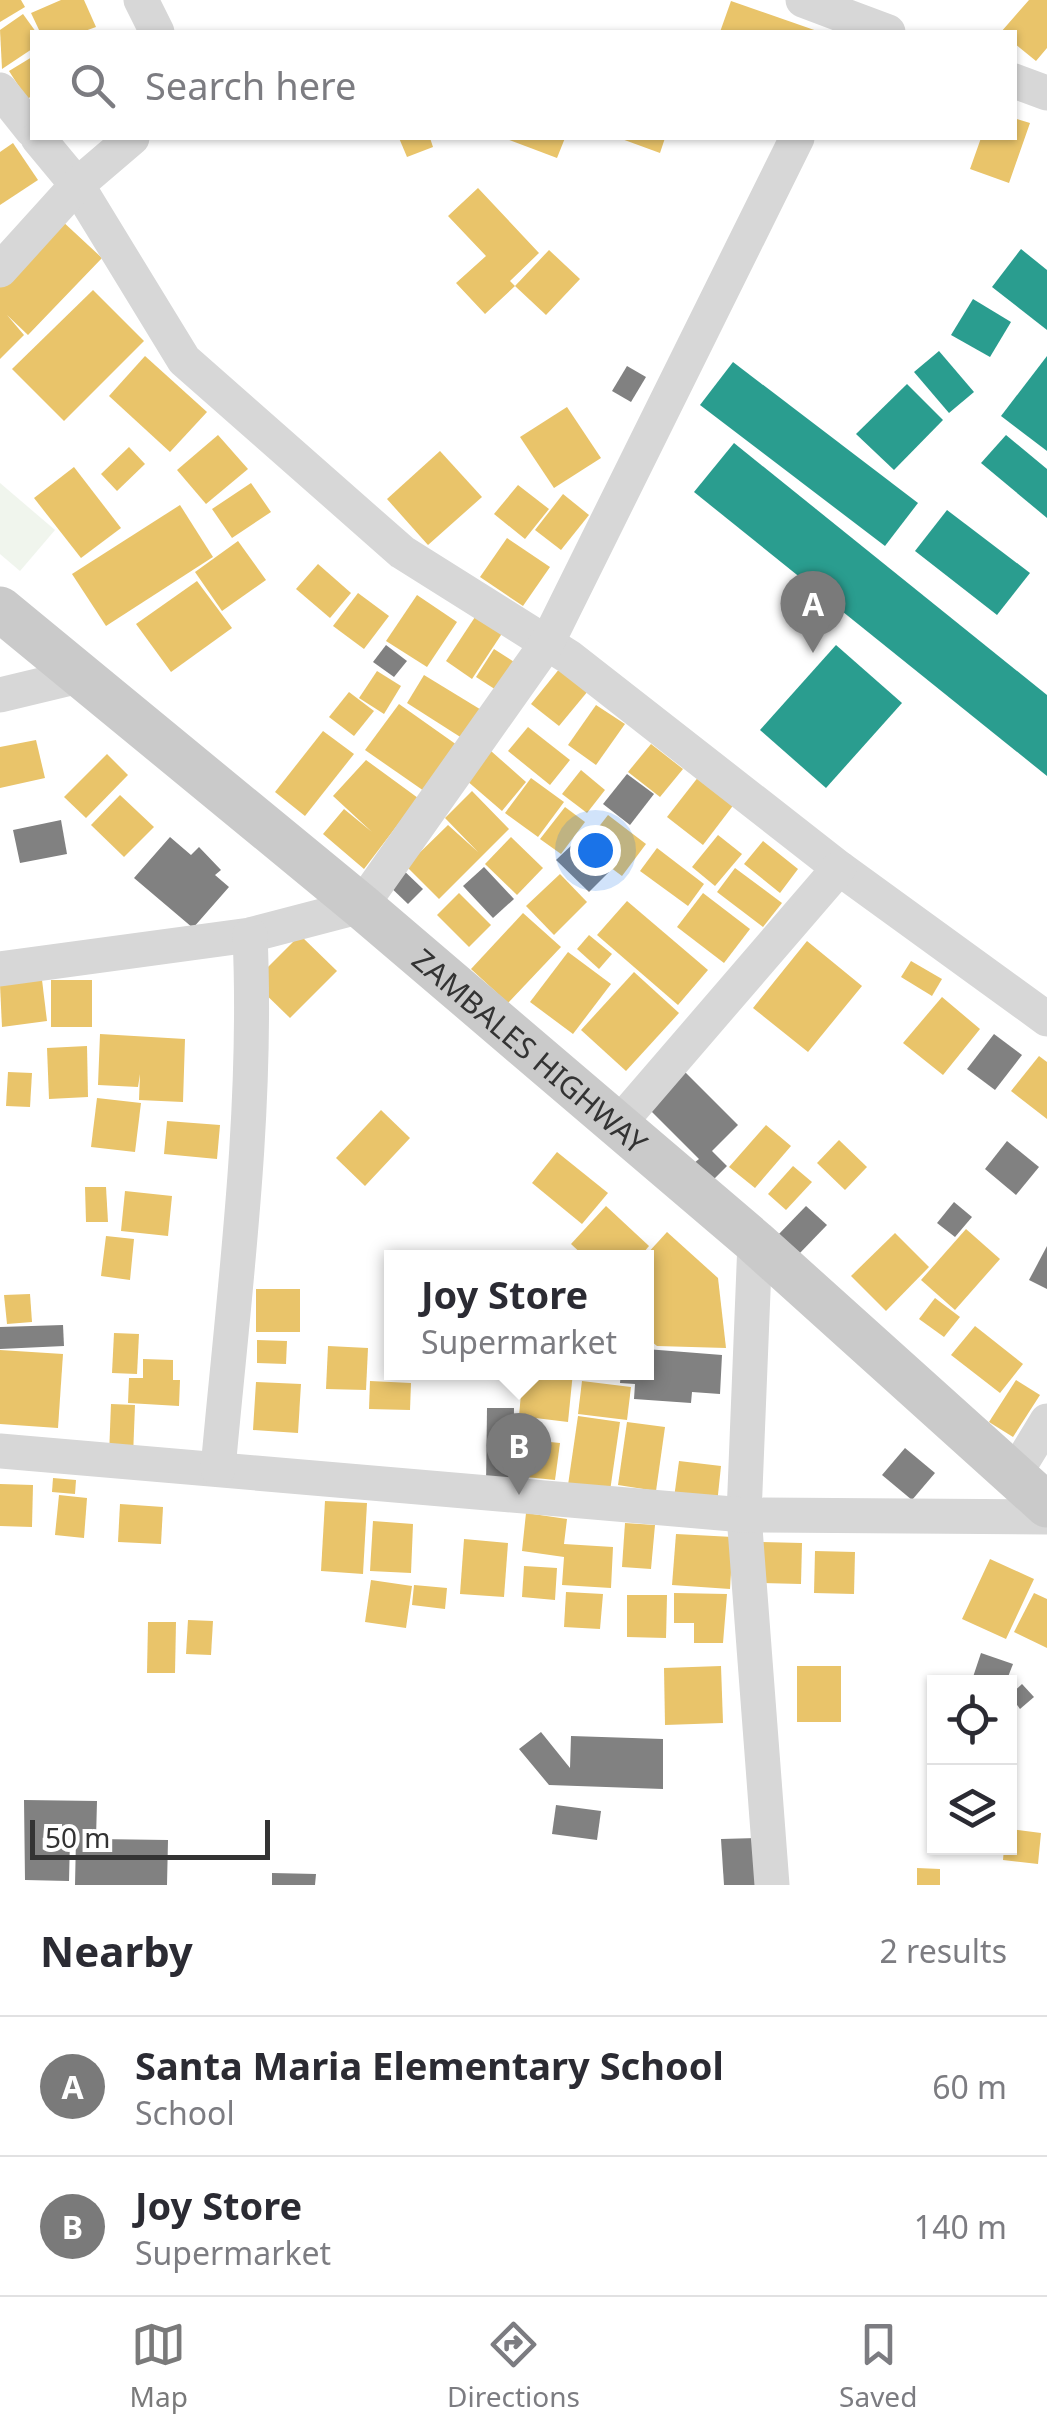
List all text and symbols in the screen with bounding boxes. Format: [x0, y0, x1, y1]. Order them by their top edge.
search box [30, 30, 1017, 140]
icon: search [65, 58, 120, 113]
text: Search here [145, 59, 356, 111]
pin: A [780, 570, 846, 653]
your location [570, 825, 621, 876]
street label: ZAMBALES HIGHWAY [404, 939, 656, 1162]
popup [384, 1250, 654, 1380]
text: Joy Store [421, 1268, 588, 1320]
text: Supermarket [421, 1320, 617, 1363]
pin: B [486, 1412, 552, 1495]
map controls [927, 1675, 1017, 1855]
button: locate [927, 1675, 1017, 1765]
button: layers [927, 1765, 1017, 1855]
scale bar [30, 1815, 270, 1860]
text: 50 m [45, 1818, 111, 1856]
text: Nearby [40, 1922, 193, 1979]
text: 2 results [880, 1929, 1007, 1972]
text: Santa Maria Elementary School [135, 2039, 724, 2091]
text: A [61, 2065, 84, 2108]
text: 60 m [932, 2065, 1007, 2108]
text: School [135, 2091, 235, 2134]
text: Joy Store [135, 2179, 302, 2231]
text: B [62, 2205, 83, 2248]
text: 140 m [914, 2205, 1007, 2248]
text: Supermarket [135, 2231, 331, 2274]
tab: Map [130, 2317, 188, 2415]
tab: Directions [447, 2317, 580, 2415]
tab: Saved [839, 2317, 917, 2415]

